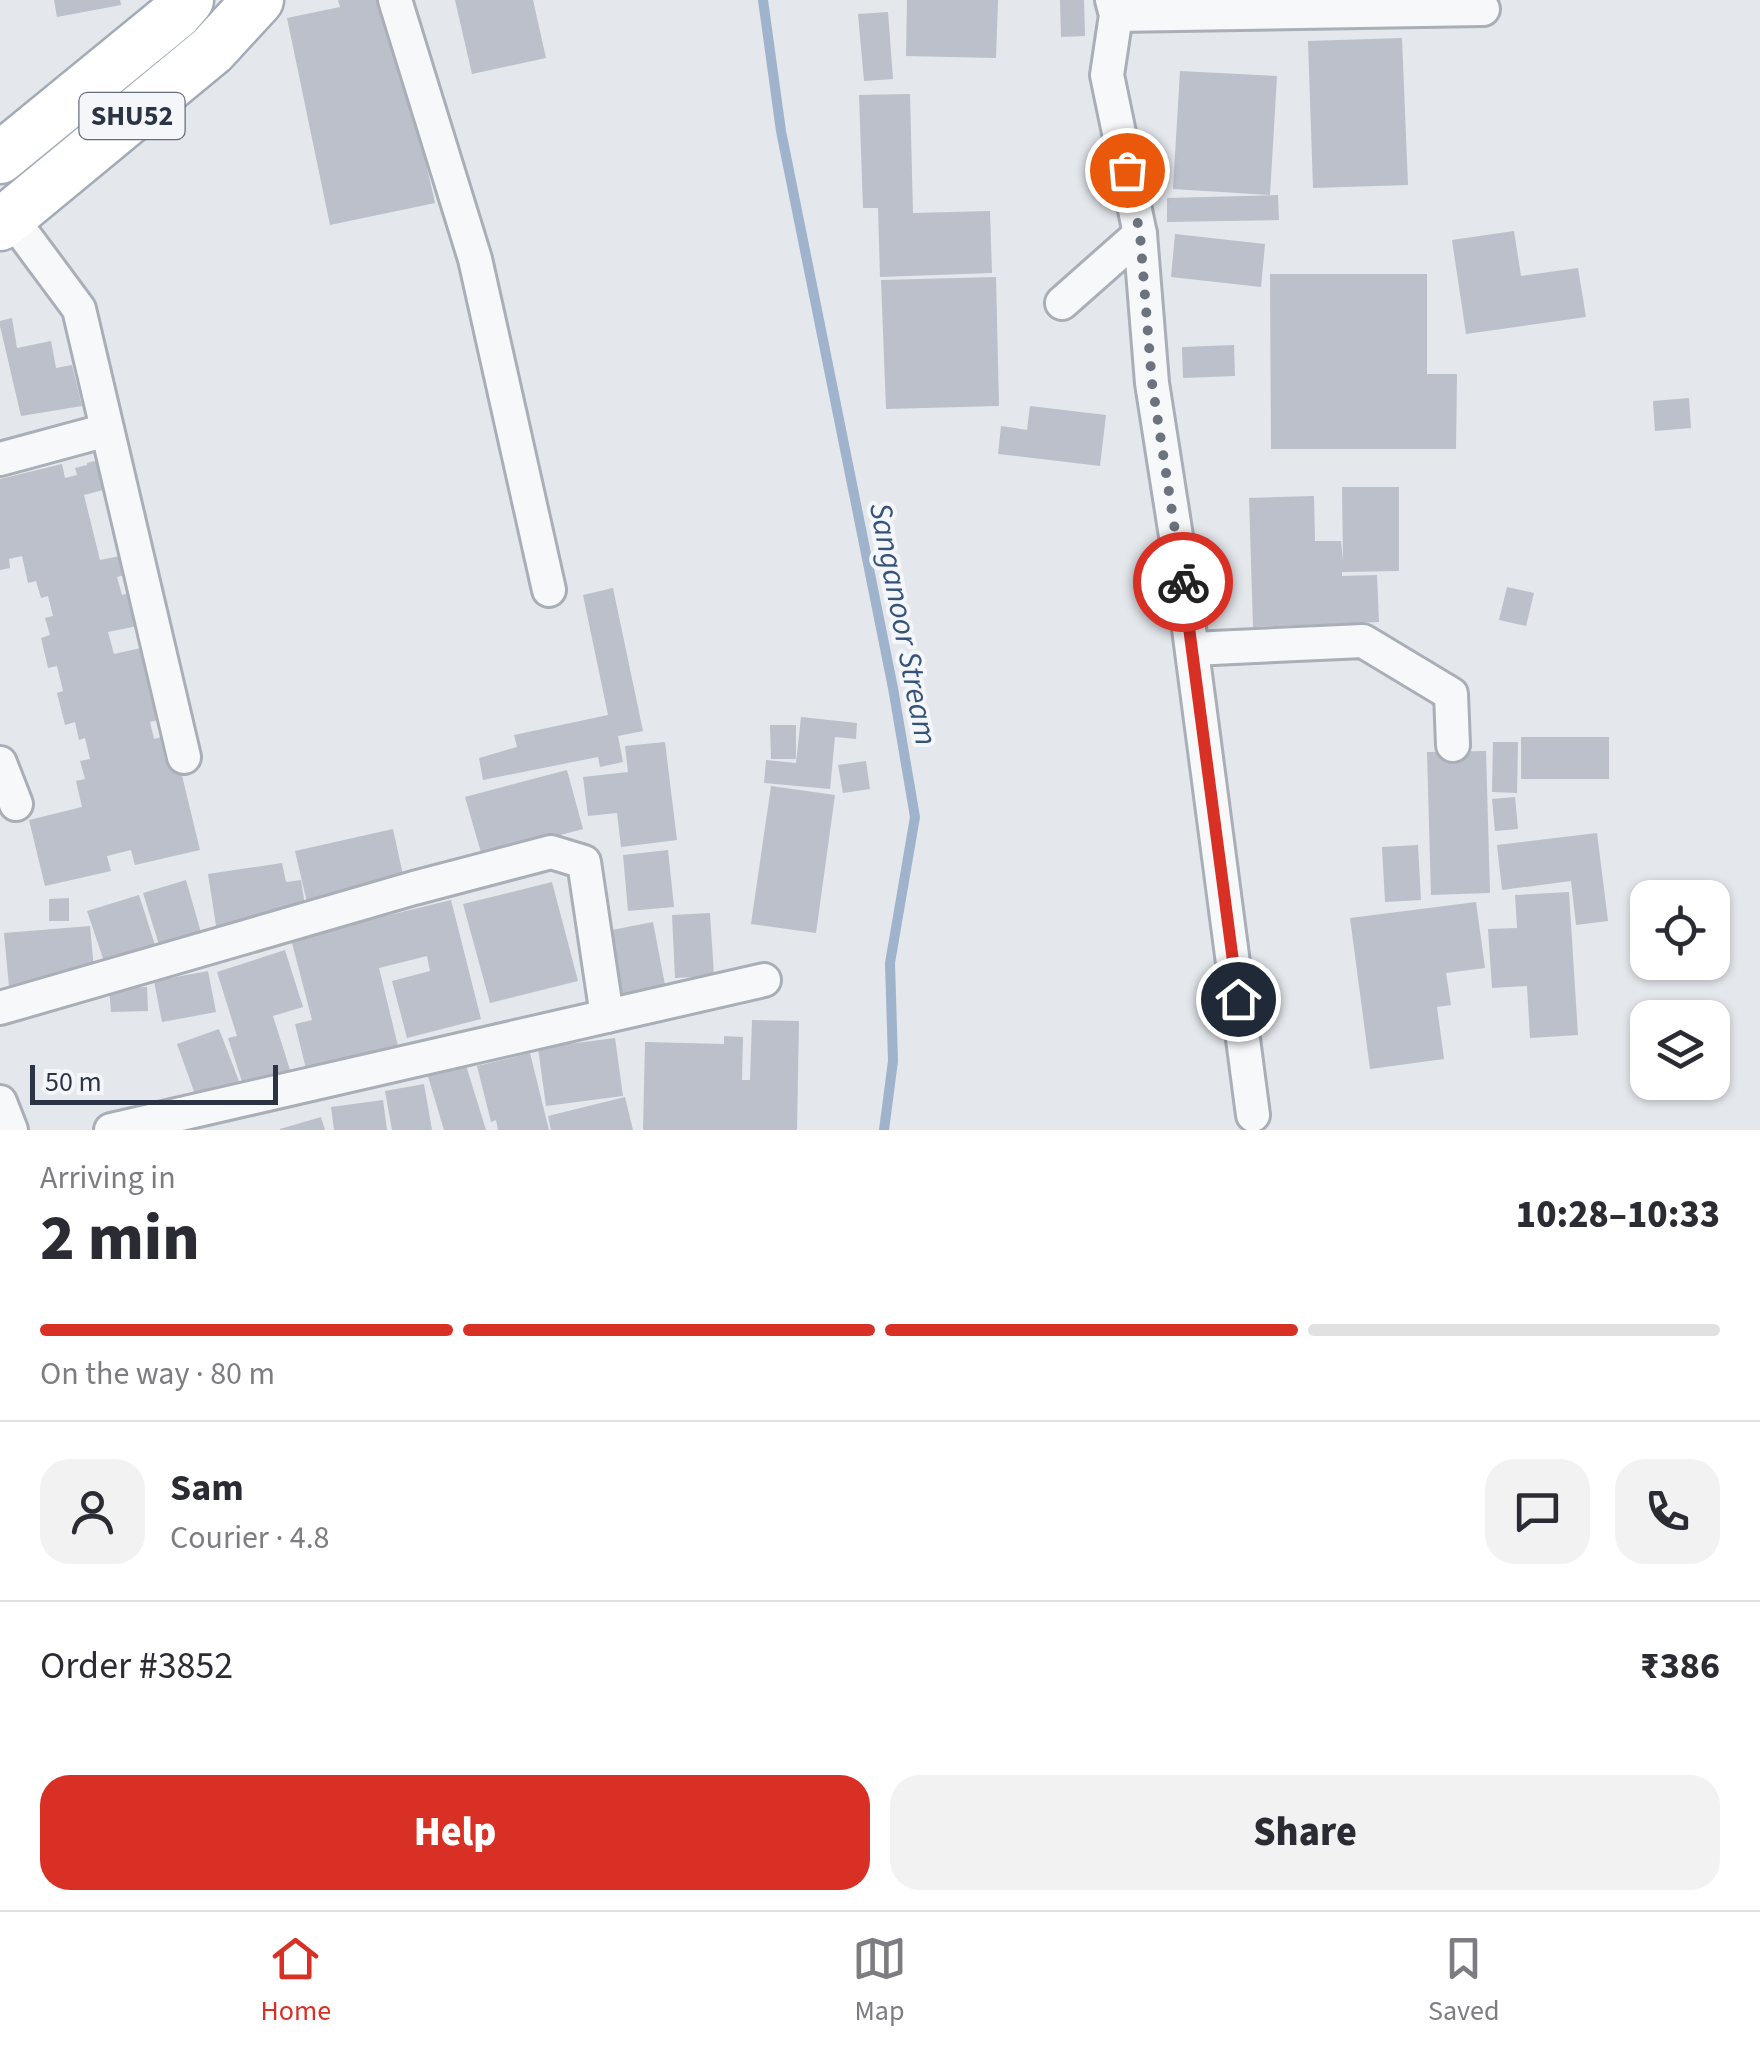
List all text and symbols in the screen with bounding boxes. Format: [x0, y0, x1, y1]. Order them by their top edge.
road number: SHU52 [80, 93, 184, 139]
pin [1085, 128, 1170, 213]
icon: bag [1100, 143, 1155, 198]
water label: Sanganoor Stream [857, 499, 949, 749]
courier [1133, 532, 1233, 632]
icon: bike [1156, 555, 1211, 610]
map controls [1630, 880, 1730, 1100]
button: locate [1630, 880, 1730, 980]
pin [1196, 957, 1281, 1042]
icon: home [1211, 972, 1266, 1027]
button: layers [1630, 1000, 1730, 1100]
scale bar [30, 1060, 278, 1104]
text: 50 m [45, 1062, 102, 1102]
text: Arriving in [40, 1155, 176, 1201]
text: 10:28–10:33 [1516, 1188, 1720, 1242]
text: 2 min [40, 1192, 200, 1285]
text: On the way · 80 m [40, 1351, 275, 1397]
button: person [40, 1459, 145, 1564]
button: chat [1485, 1459, 1590, 1564]
button: phone [1615, 1459, 1720, 1564]
text: Sam [170, 1461, 244, 1515]
text: Courier · 4.8 [170, 1515, 330, 1561]
text: Order #3852 [40, 1639, 233, 1693]
text: ₹386 [1640, 1639, 1720, 1693]
button: Help [40, 1775, 870, 1890]
button: Share [890, 1775, 1720, 1890]
tab: Home [260, 1931, 331, 2031]
tab: Map [852, 1931, 907, 2031]
tab: Saved [1428, 1931, 1499, 2031]

